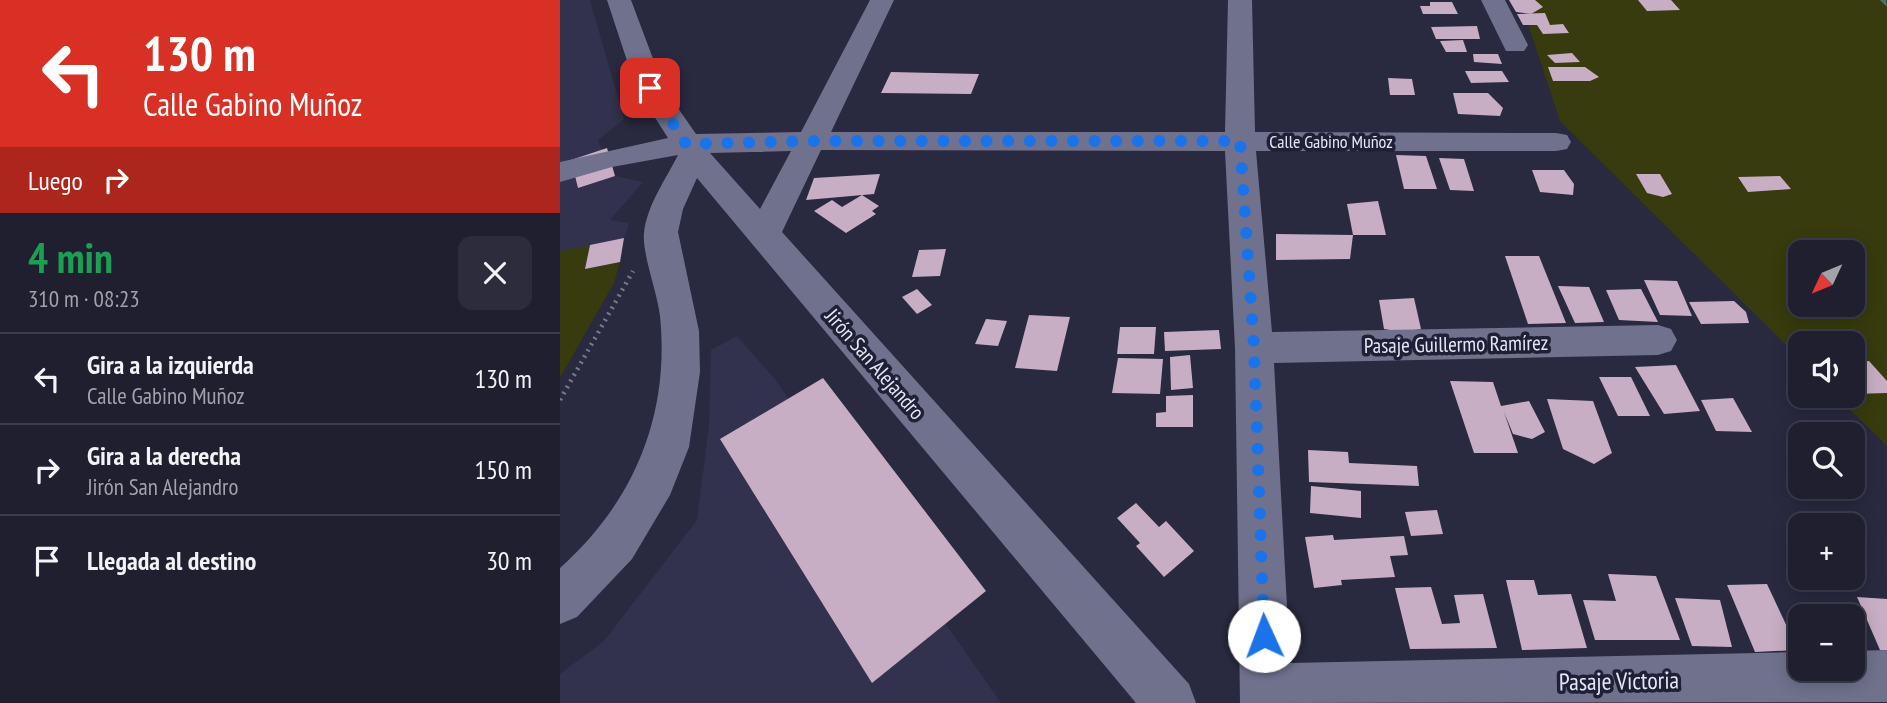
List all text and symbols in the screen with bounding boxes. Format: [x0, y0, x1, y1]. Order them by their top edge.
text: 130 m [143, 21, 256, 85]
icon: left [28, 28, 119, 119]
pin [620, 58, 680, 118]
icon: arrive [631, 69, 669, 107]
text: Calle Gabino Muñoz [143, 83, 362, 125]
street label: Calle Gabino Muñoz [1269, 130, 1393, 153]
icon: right [97, 161, 135, 199]
text: Luego [28, 164, 83, 197]
text: 4 min [28, 230, 113, 285]
button: close [458, 236, 532, 310]
north arrow [1788, 240, 1866, 317]
map controls [1788, 240, 1865, 681]
text: 310 m · 08:23 [28, 284, 140, 313]
street label: Jirón San Alejandro [819, 302, 931, 425]
street label: Pasaje Guillermo Ramírez [1364, 329, 1548, 359]
button: sound [1788, 331, 1865, 408]
text: Gira a la izquierda [87, 348, 254, 381]
icon: left [28, 360, 66, 398]
text: 130 m [474, 362, 532, 395]
text: Calle Gabino Muñoz [87, 381, 245, 410]
button: search [1788, 422, 1865, 499]
text: Gira a la derecha [87, 439, 241, 472]
icon: right [28, 451, 66, 489]
text: 150 m [474, 453, 532, 486]
text: Jirón San Alejandro [87, 472, 238, 501]
button: + [1788, 513, 1865, 590]
icon: arrive [28, 542, 66, 580]
text: Llegada al destino [87, 544, 256, 577]
text: 30 m [486, 544, 532, 577]
position arrow [1227, 599, 1301, 673]
button: − [1788, 604, 1865, 681]
street label: Pasaje Victoria [1559, 664, 1679, 698]

